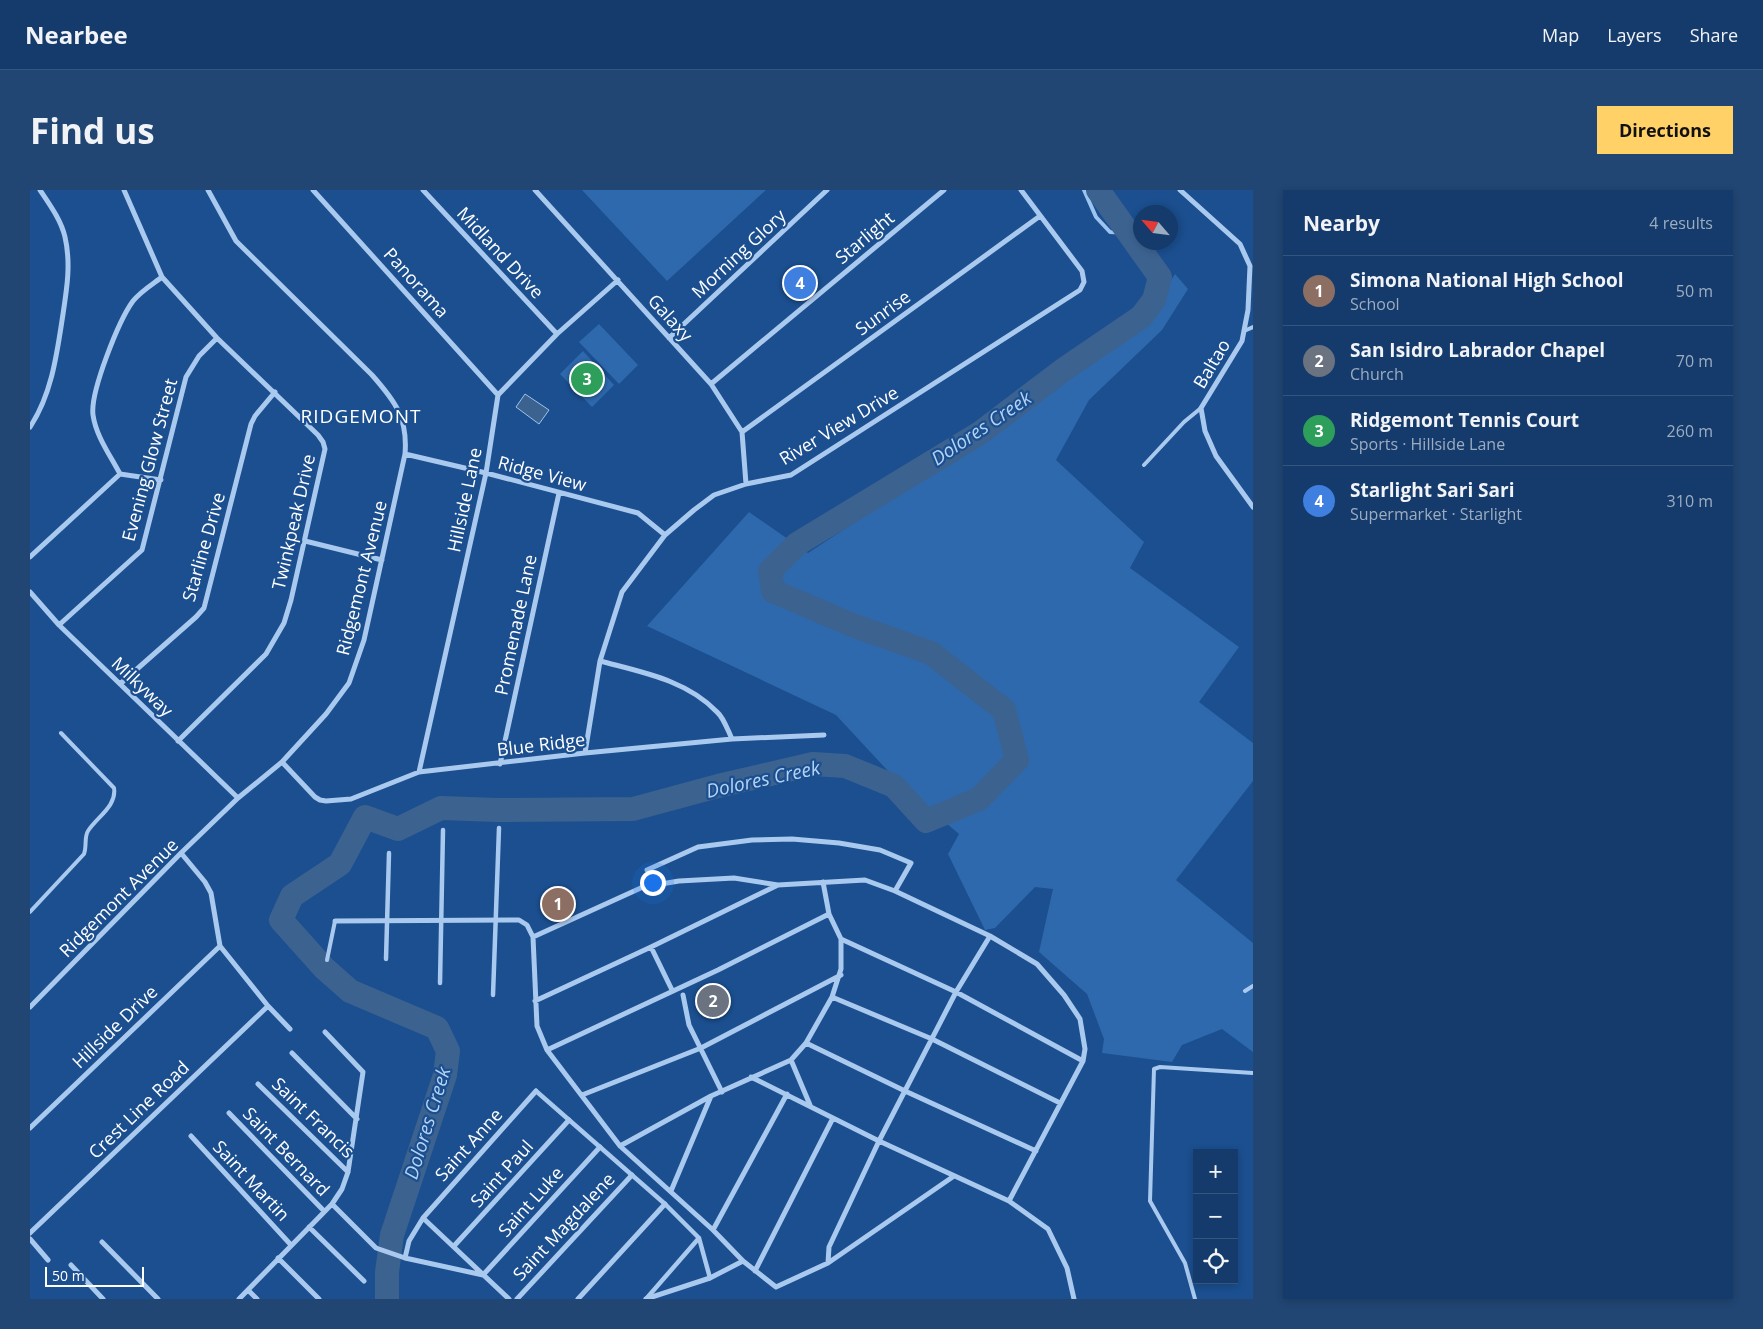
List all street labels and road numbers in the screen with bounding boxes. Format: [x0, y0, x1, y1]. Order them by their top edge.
street label: Midland Drive [452, 201, 549, 303]
street label: Morning Glory [686, 203, 791, 303]
street label: Starlight [830, 206, 899, 269]
street label: Panorama [379, 242, 455, 323]
street label: Sunrise [850, 284, 915, 340]
street label: Galaxy [643, 288, 699, 347]
street label: Baltao [1187, 334, 1235, 393]
street label: Evening Glow Street [116, 376, 182, 544]
street label: River View Drive [775, 380, 902, 470]
street label: Hillside Lane [441, 445, 487, 554]
street label: Ridge View [495, 450, 589, 496]
street label: Twinkpeak Drive [266, 452, 320, 592]
street label: Starline Drive [176, 489, 230, 604]
street label: Ridgemont Avenue [330, 498, 392, 658]
street label: Promenade Lane [488, 552, 542, 697]
street label: Milkyway [107, 651, 179, 722]
street label: Blue Ridge [495, 727, 586, 761]
street label: Ridgemont Avenue [54, 833, 183, 962]
street label: Hillside Drive [66, 979, 162, 1073]
street label: Crest Line Road [83, 1055, 194, 1163]
street label: Saint Francis [267, 1072, 360, 1163]
street label: Saint Bernard [238, 1102, 335, 1201]
street label: Saint Anne [429, 1103, 507, 1186]
street label: Saint Paul [465, 1134, 538, 1212]
street label: Saint Martin [208, 1135, 295, 1226]
street label: Saint Luke [492, 1161, 568, 1242]
street label: Saint Magdalene [507, 1167, 620, 1285]

